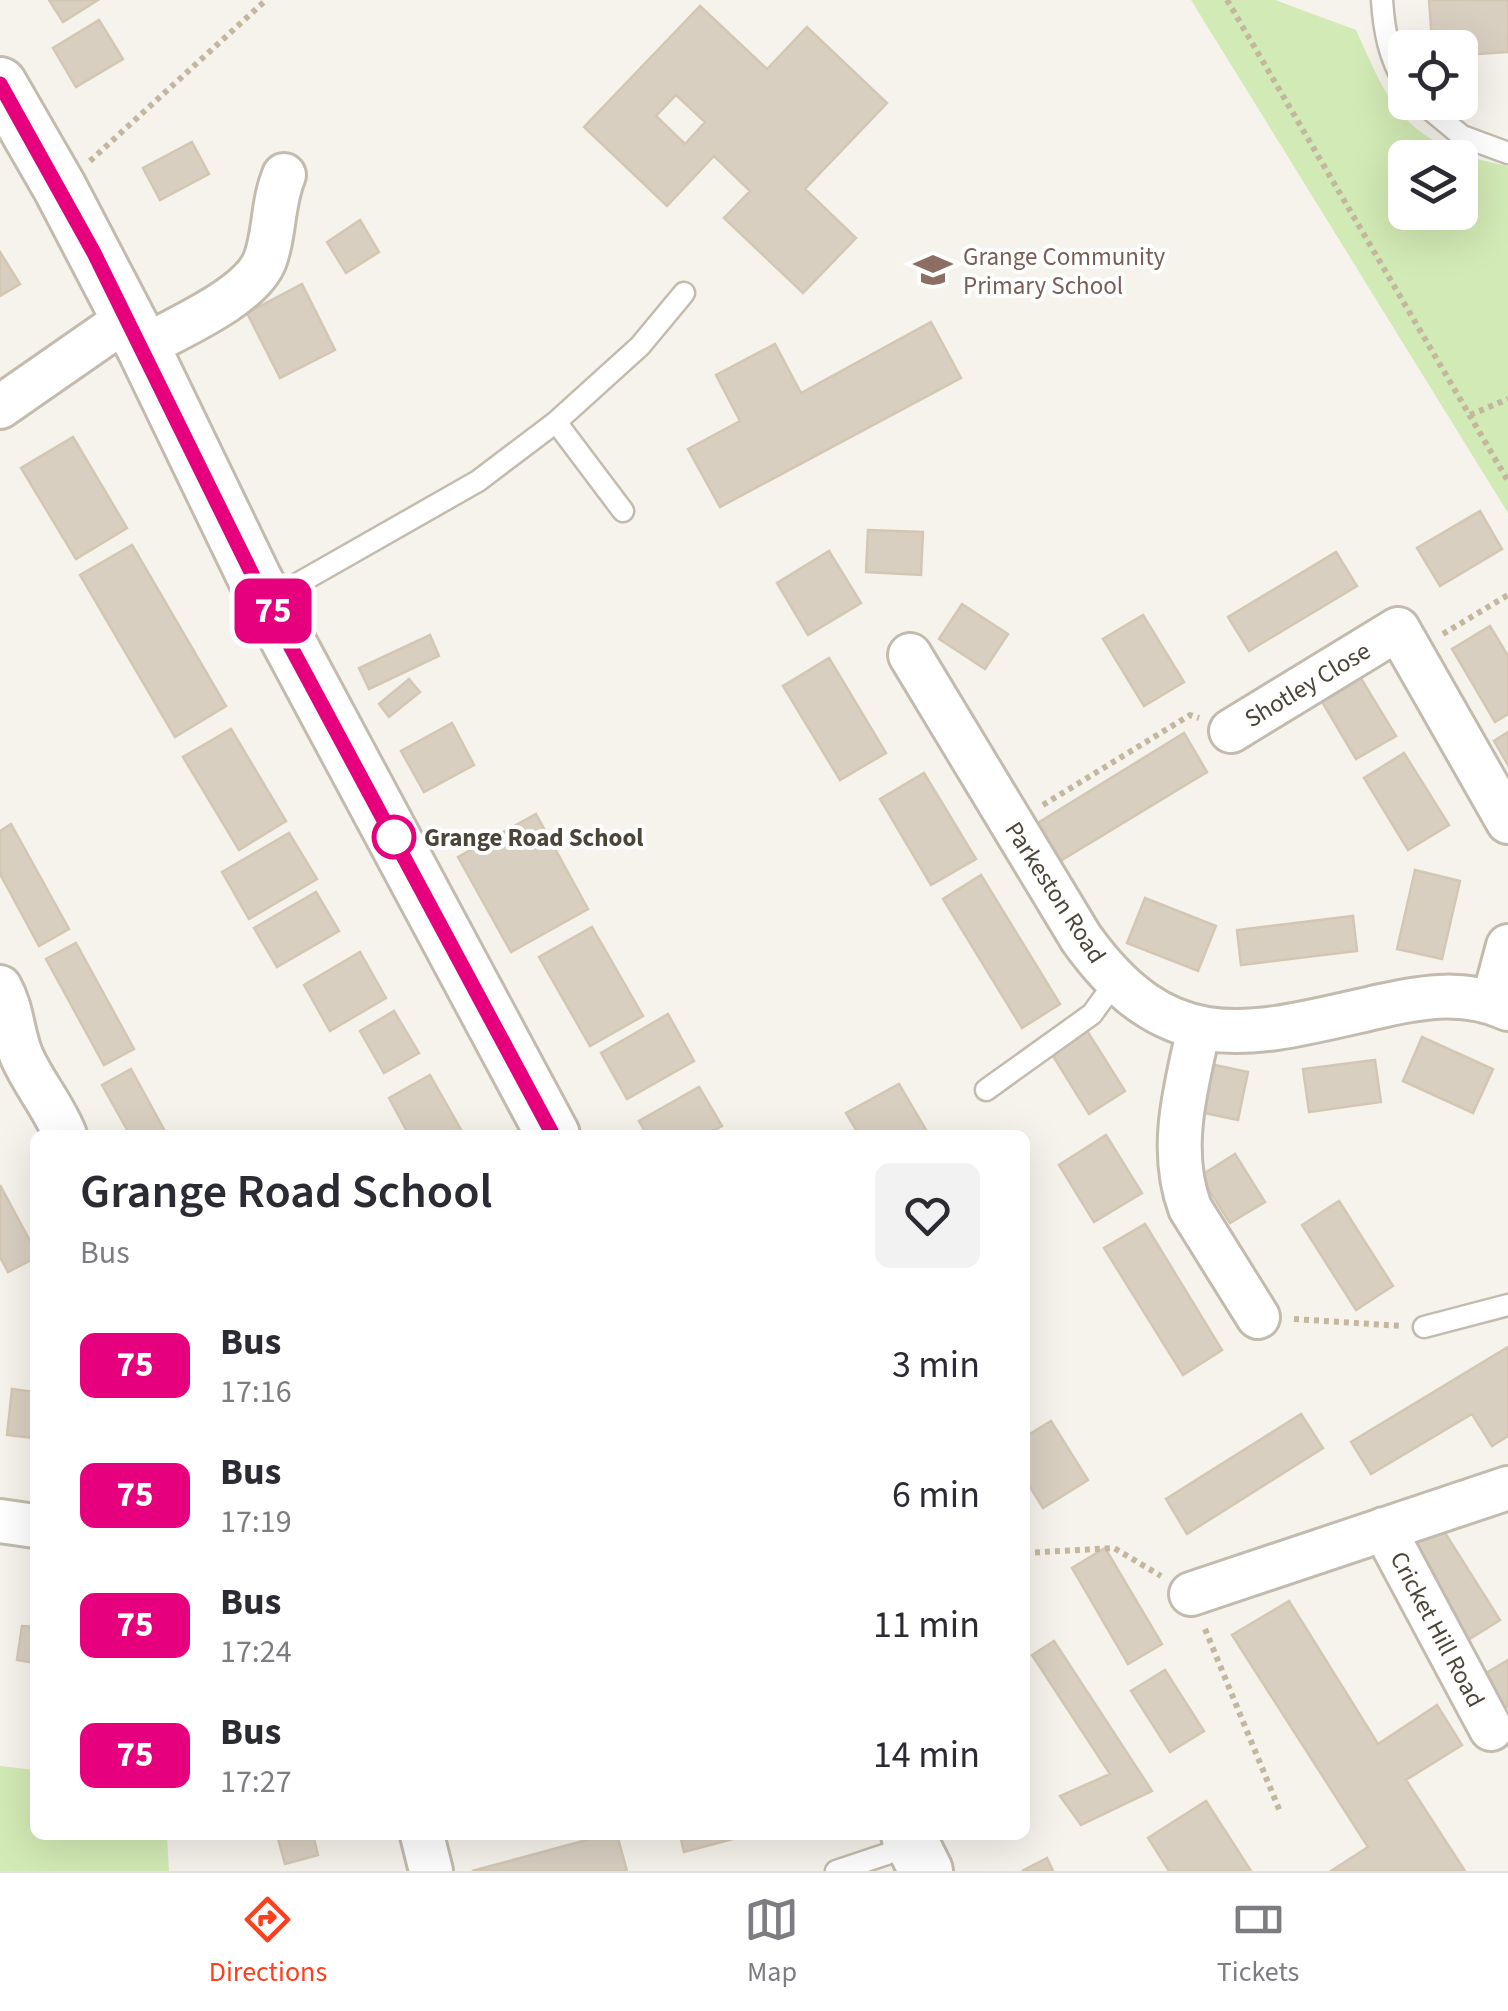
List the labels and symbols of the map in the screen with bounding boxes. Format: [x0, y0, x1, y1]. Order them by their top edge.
place label: Grange Community Primary School [963, 239, 1166, 304]
school or university icon: Grange Community Primary School [912, 249, 954, 291]
line badge: 75 [228, 578, 318, 644]
street label: Shotley Close [1238, 633, 1377, 737]
street label: Parkeston Road [996, 815, 1115, 971]
marker: Grange Road School [373, 816, 415, 858]
place label: Grange Road School [424, 820, 643, 856]
street label: Cricket Hill Road [1381, 1545, 1493, 1714]

